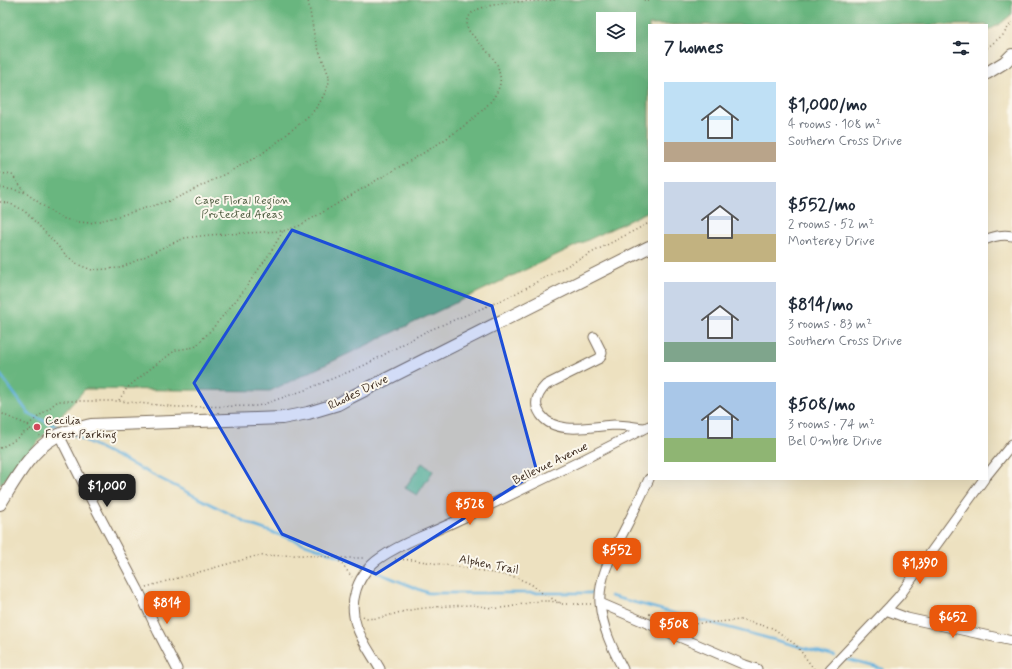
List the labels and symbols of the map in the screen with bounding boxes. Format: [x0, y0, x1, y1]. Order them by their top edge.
park label: Cape Floral Region Protected Areas [195, 193, 290, 223]
street label: Rhodes Drive [326, 371, 391, 414]
place label: Cecilia Forest Parking [45, 413, 117, 444]
marker: Cecilia Forest Parking [32, 422, 42, 432]
street label: Bellevue Avenue [510, 439, 591, 489]
pin: $1,000 [74, 474, 140, 508]
pin: $528 [446, 492, 494, 526]
pin: $552 [593, 538, 641, 572]
street label: Alphen Trail [458, 551, 520, 579]
pin: $1,390 [887, 551, 953, 585]
pin: $814 [143, 591, 191, 625]
pin: $652 [929, 605, 977, 639]
pin: $508 [650, 612, 698, 646]

